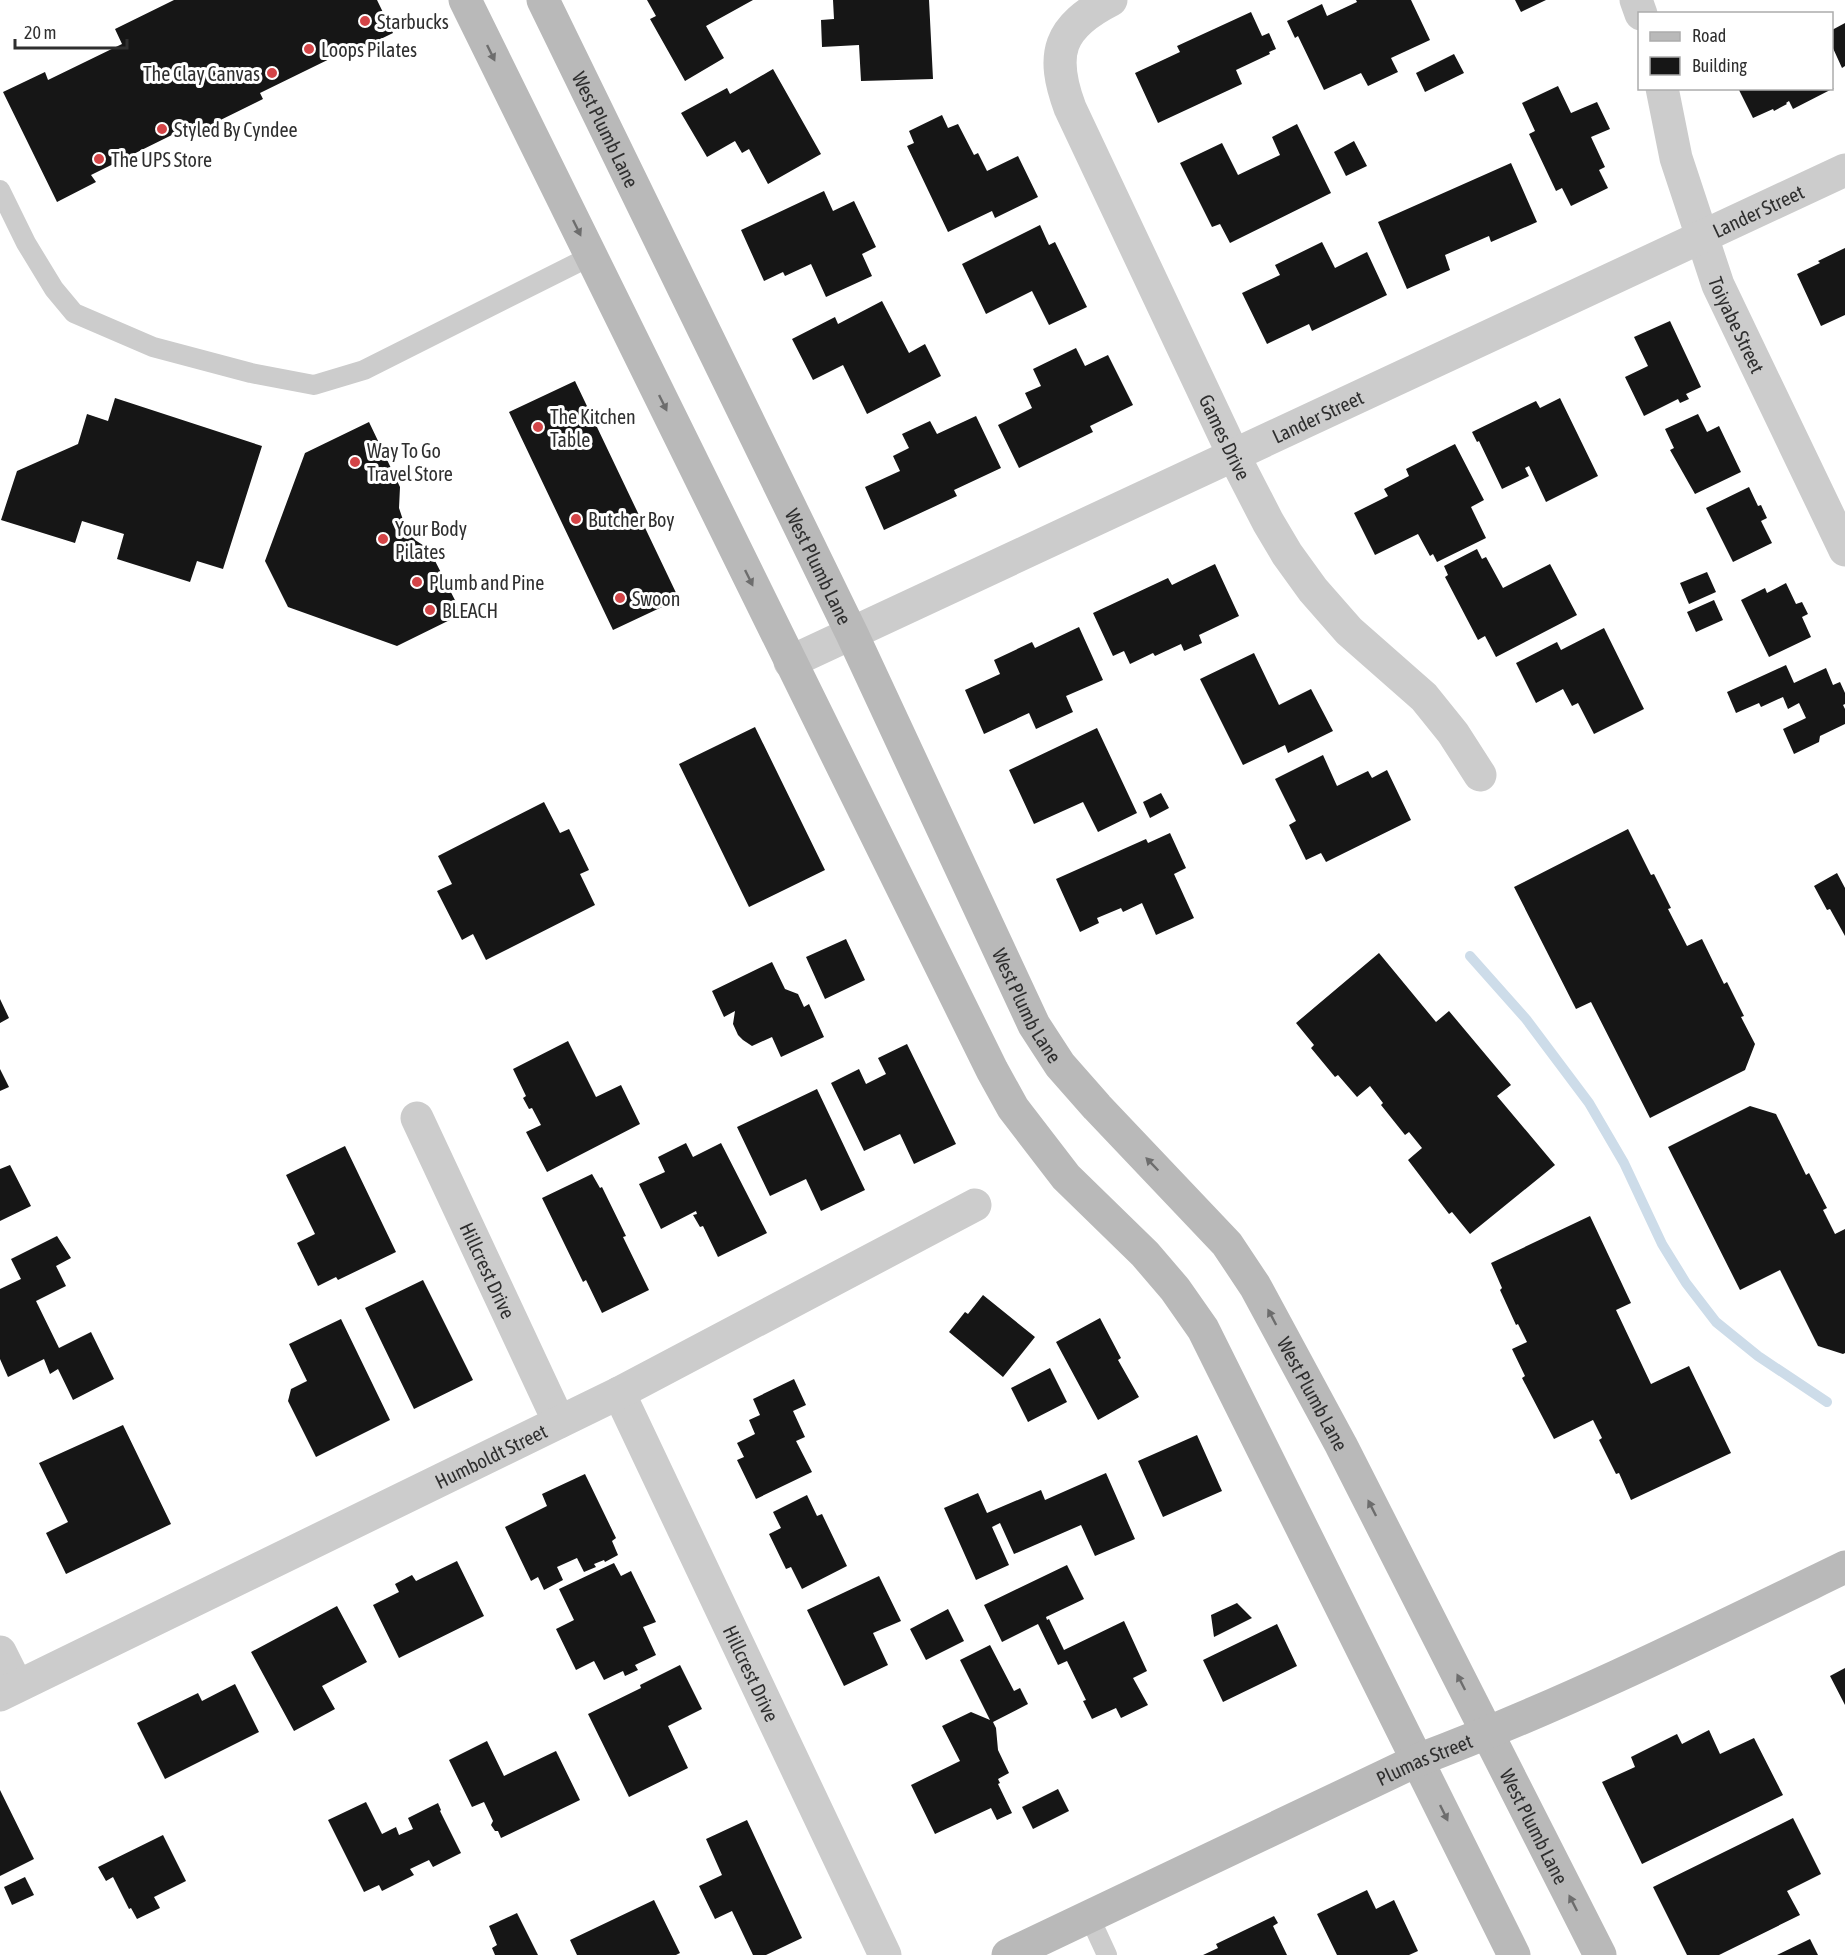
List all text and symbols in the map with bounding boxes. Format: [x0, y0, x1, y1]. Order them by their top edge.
place label: Starbucks [377, 10, 449, 33]
scale bar [15, 12, 128, 50]
legend [1638, 12, 1833, 90]
marker: Starbucks [358, 14, 372, 28]
text: 20 m [24, 22, 56, 43]
text: Road [1692, 25, 1726, 46]
place label: Loops Pilates [321, 38, 417, 61]
marker: Loops Pilates [302, 42, 316, 56]
one-way arrow [486, 44, 495, 61]
text: Building [1692, 55, 1747, 76]
place label: The Clay Canvas [143, 62, 260, 85]
marker: The Clay Canvas [265, 66, 279, 80]
street label: West Plumb Lane [568, 68, 644, 191]
place label: Styled By Cyndee [174, 118, 298, 141]
marker: Styled By Cyndee [155, 122, 169, 136]
place label: The UPS Store [111, 148, 212, 171]
marker: The UPS Store [92, 152, 106, 166]
street label: Lander Street [1709, 179, 1807, 242]
one-way arrow [572, 219, 581, 236]
street label: Toiyabe Street [1704, 274, 1770, 377]
street label: Lander Street [1268, 385, 1367, 447]
street label: Games Drive [1195, 390, 1256, 484]
one-way arrow [658, 394, 667, 411]
place label: The Kitchen Table [550, 405, 636, 451]
marker: The Kitchen Table [531, 420, 545, 434]
place label: Way To Go Travel Store [367, 439, 453, 485]
marker: Way To Go Travel Store [348, 455, 362, 469]
street label: West Plumb Lane [781, 505, 857, 628]
place label: Butcher Boy [588, 508, 674, 531]
marker: Butcher Boy [569, 512, 583, 526]
place label: Your Body Pilates [395, 517, 467, 563]
marker: Your Body Pilates [376, 532, 390, 546]
one-way arrow [744, 569, 753, 586]
place label: Plumb and Pine [429, 571, 544, 594]
marker: Plumb and Pine [410, 575, 424, 589]
place label: Swoon [632, 587, 680, 610]
marker: Swoon [613, 591, 627, 605]
place label: BLEACH [442, 599, 498, 622]
marker: BLEACH [423, 603, 437, 617]
street label: West Plumb Lane [988, 944, 1067, 1067]
one-way arrow [1145, 1157, 1159, 1172]
street label: Hillcrest Drive [456, 1218, 520, 1322]
one-way arrow [1267, 1308, 1277, 1325]
street label: West Plumb Lane [1273, 1333, 1353, 1454]
street label: Humboldt Street [431, 1418, 551, 1493]
one-way arrow [1368, 1499, 1377, 1516]
street label: Hillcrest Drive [719, 1622, 784, 1725]
one-way arrow [1456, 1673, 1465, 1690]
street label: Plumas Street [1372, 1728, 1476, 1790]
street label: West Plumb Lane [1496, 1765, 1573, 1888]
one-way arrow [1439, 1804, 1448, 1821]
one-way arrow [1569, 1894, 1579, 1912]

